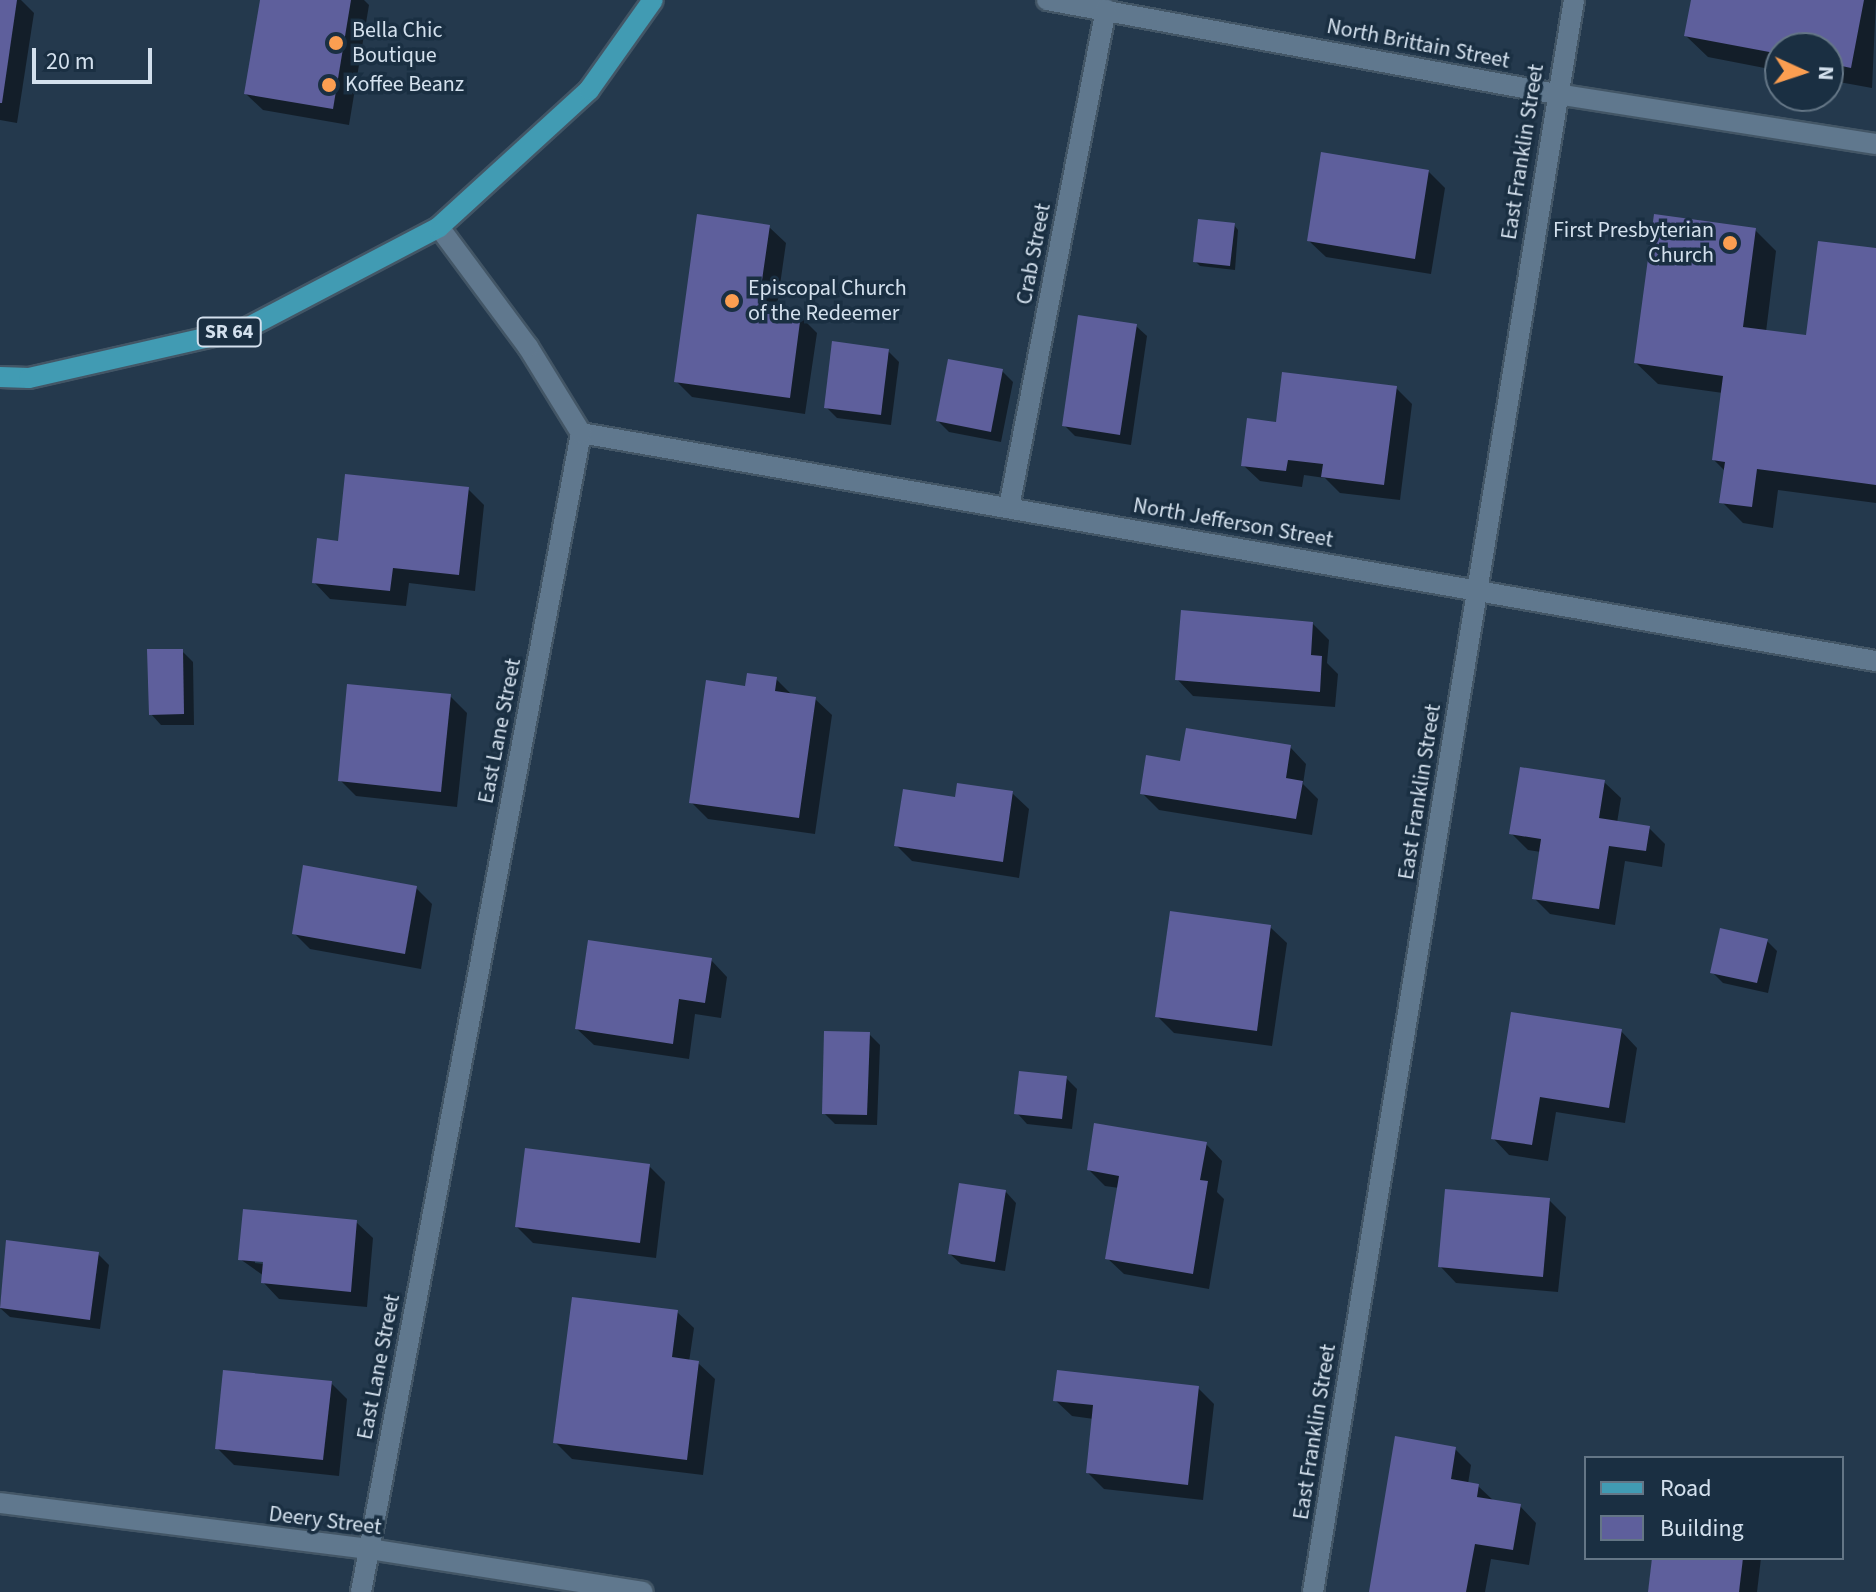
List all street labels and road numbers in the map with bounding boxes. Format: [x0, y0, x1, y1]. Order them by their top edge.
street label: North Brittain Street [1324, 13, 1512, 75]
street label: East Franklin Street [1496, 62, 1550, 242]
street label: Crab Street [1011, 201, 1057, 307]
road number: SR 64 [195, 316, 263, 348]
street label: North Jefferson Street [1131, 492, 1335, 554]
street label: East Lane Street [473, 656, 527, 806]
street label: East Franklin Street [1393, 702, 1447, 882]
street label: East Lane Street [352, 1292, 406, 1442]
street label: East Franklin Street [1288, 1342, 1342, 1522]
street label: Deery Street [267, 1501, 383, 1541]

